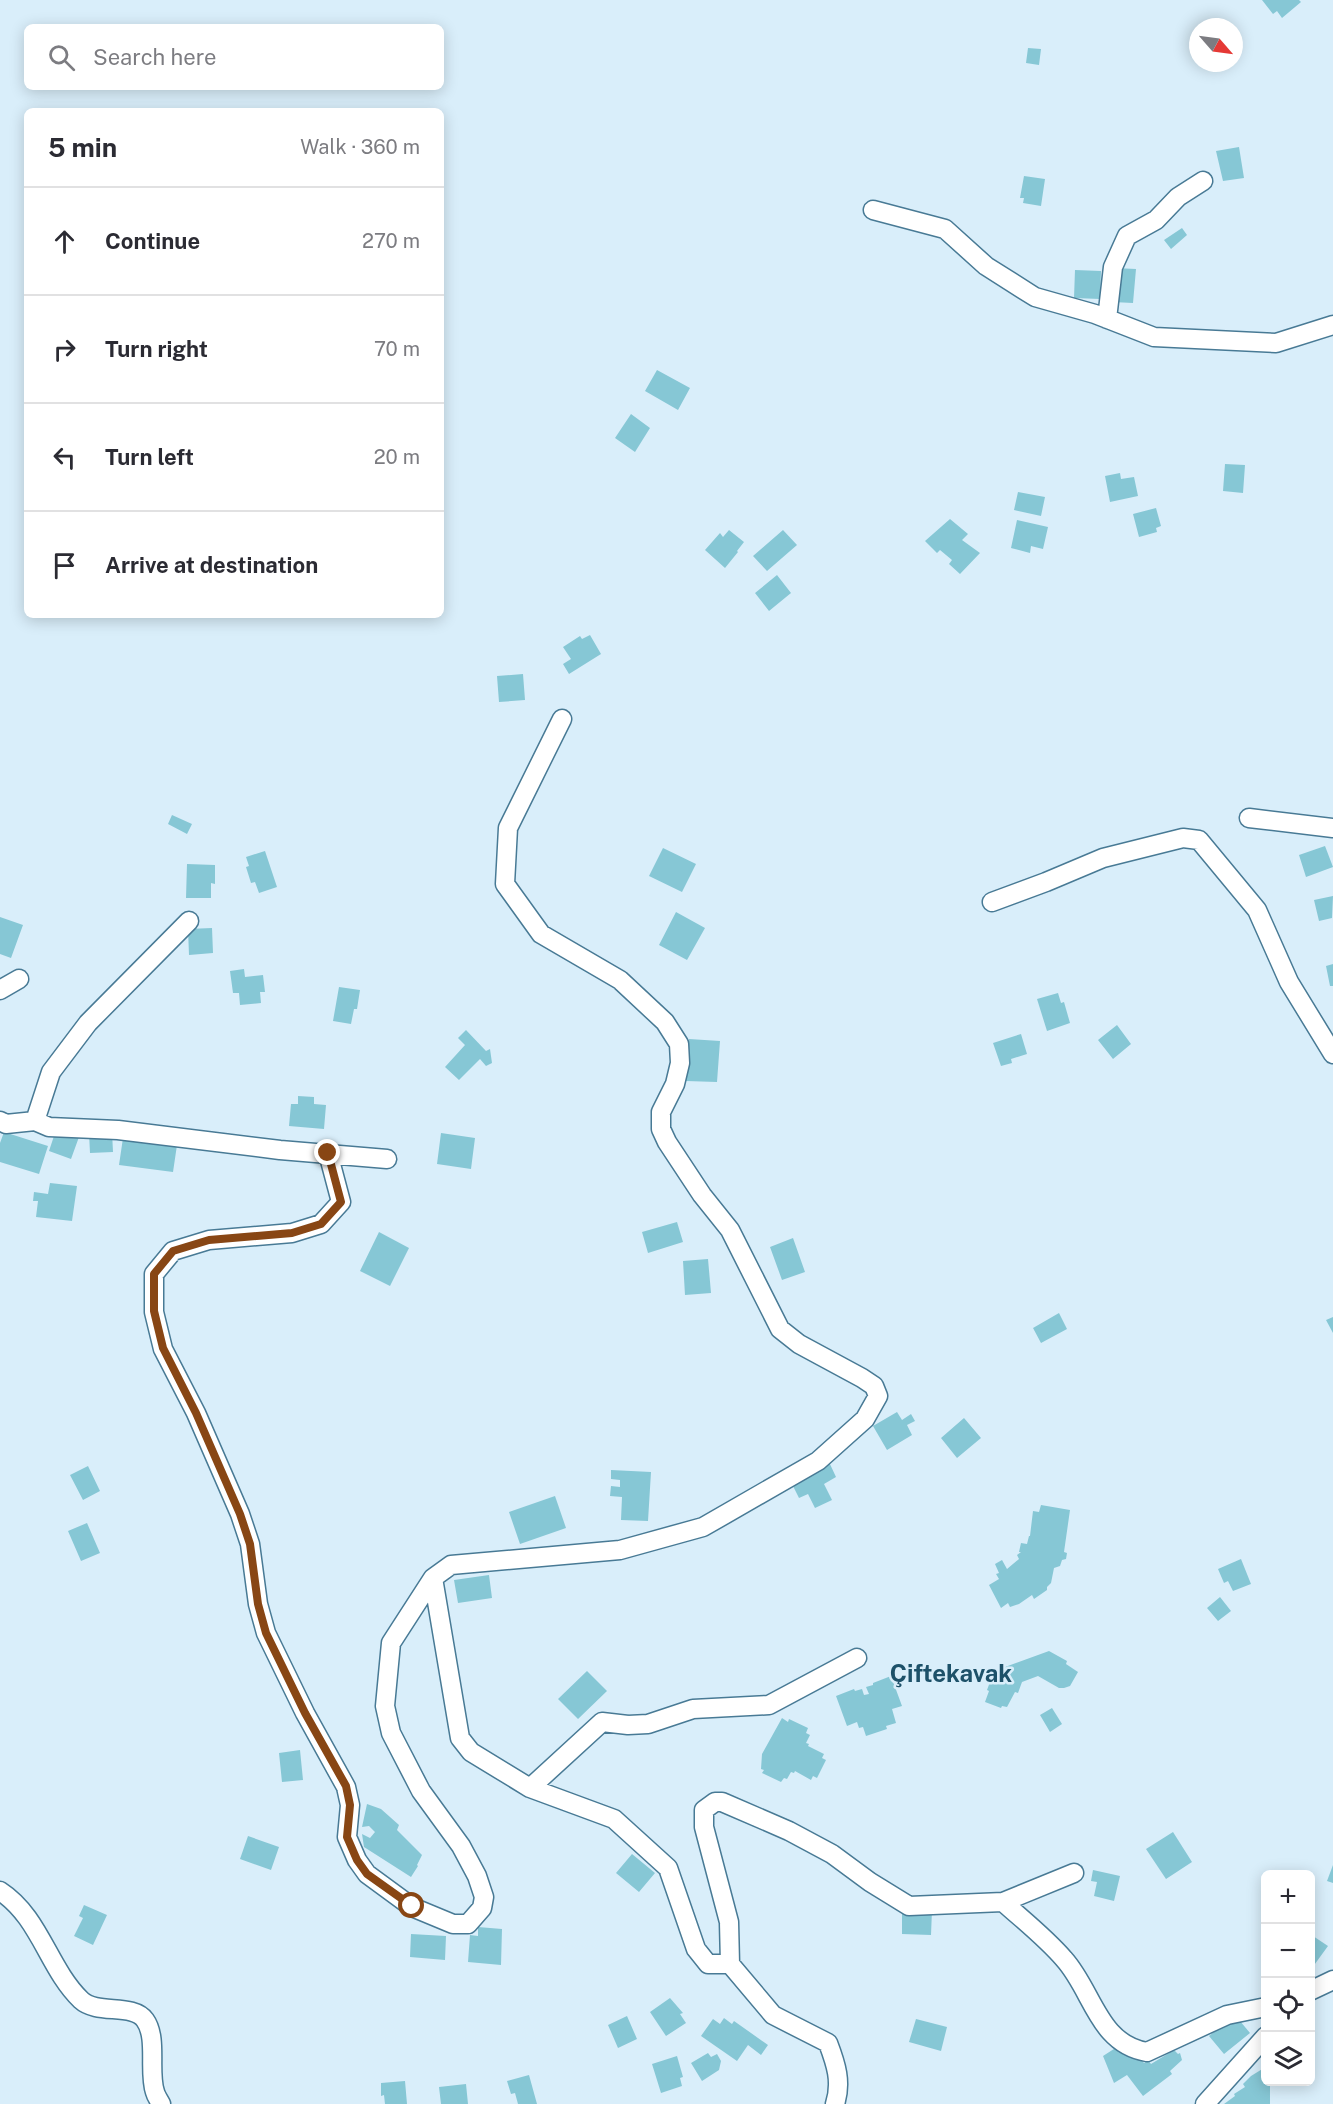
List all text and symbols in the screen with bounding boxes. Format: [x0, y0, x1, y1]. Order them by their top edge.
north arrow [1189, 18, 1243, 72]
search box [24, 24, 444, 90]
icon: search [45, 41, 78, 74]
text: Search here [93, 44, 217, 70]
text: 5 min [48, 132, 117, 163]
text: Walk · 360 m [300, 135, 420, 159]
icon: ahead [48, 225, 81, 258]
text: Continue [105, 228, 200, 254]
text: 270 m [362, 229, 420, 253]
icon: right [48, 333, 81, 366]
text: Turn right [105, 336, 208, 362]
text: 70 m [374, 337, 420, 361]
icon: left [48, 441, 81, 474]
text: Turn left [105, 444, 194, 470]
text: 20 m [374, 445, 420, 469]
icon: arrive [48, 549, 81, 582]
text: Arrive at destination [105, 552, 318, 578]
route end [314, 1139, 340, 1165]
district label: Çiftekavak [890, 1659, 1012, 1688]
map controls [1261, 1870, 1315, 2086]
button: + [1261, 1870, 1315, 1924]
route start [398, 1892, 424, 1918]
button: − [1261, 1924, 1315, 1978]
button: locate [1261, 1978, 1315, 2032]
button: layers [1261, 2032, 1315, 2086]

